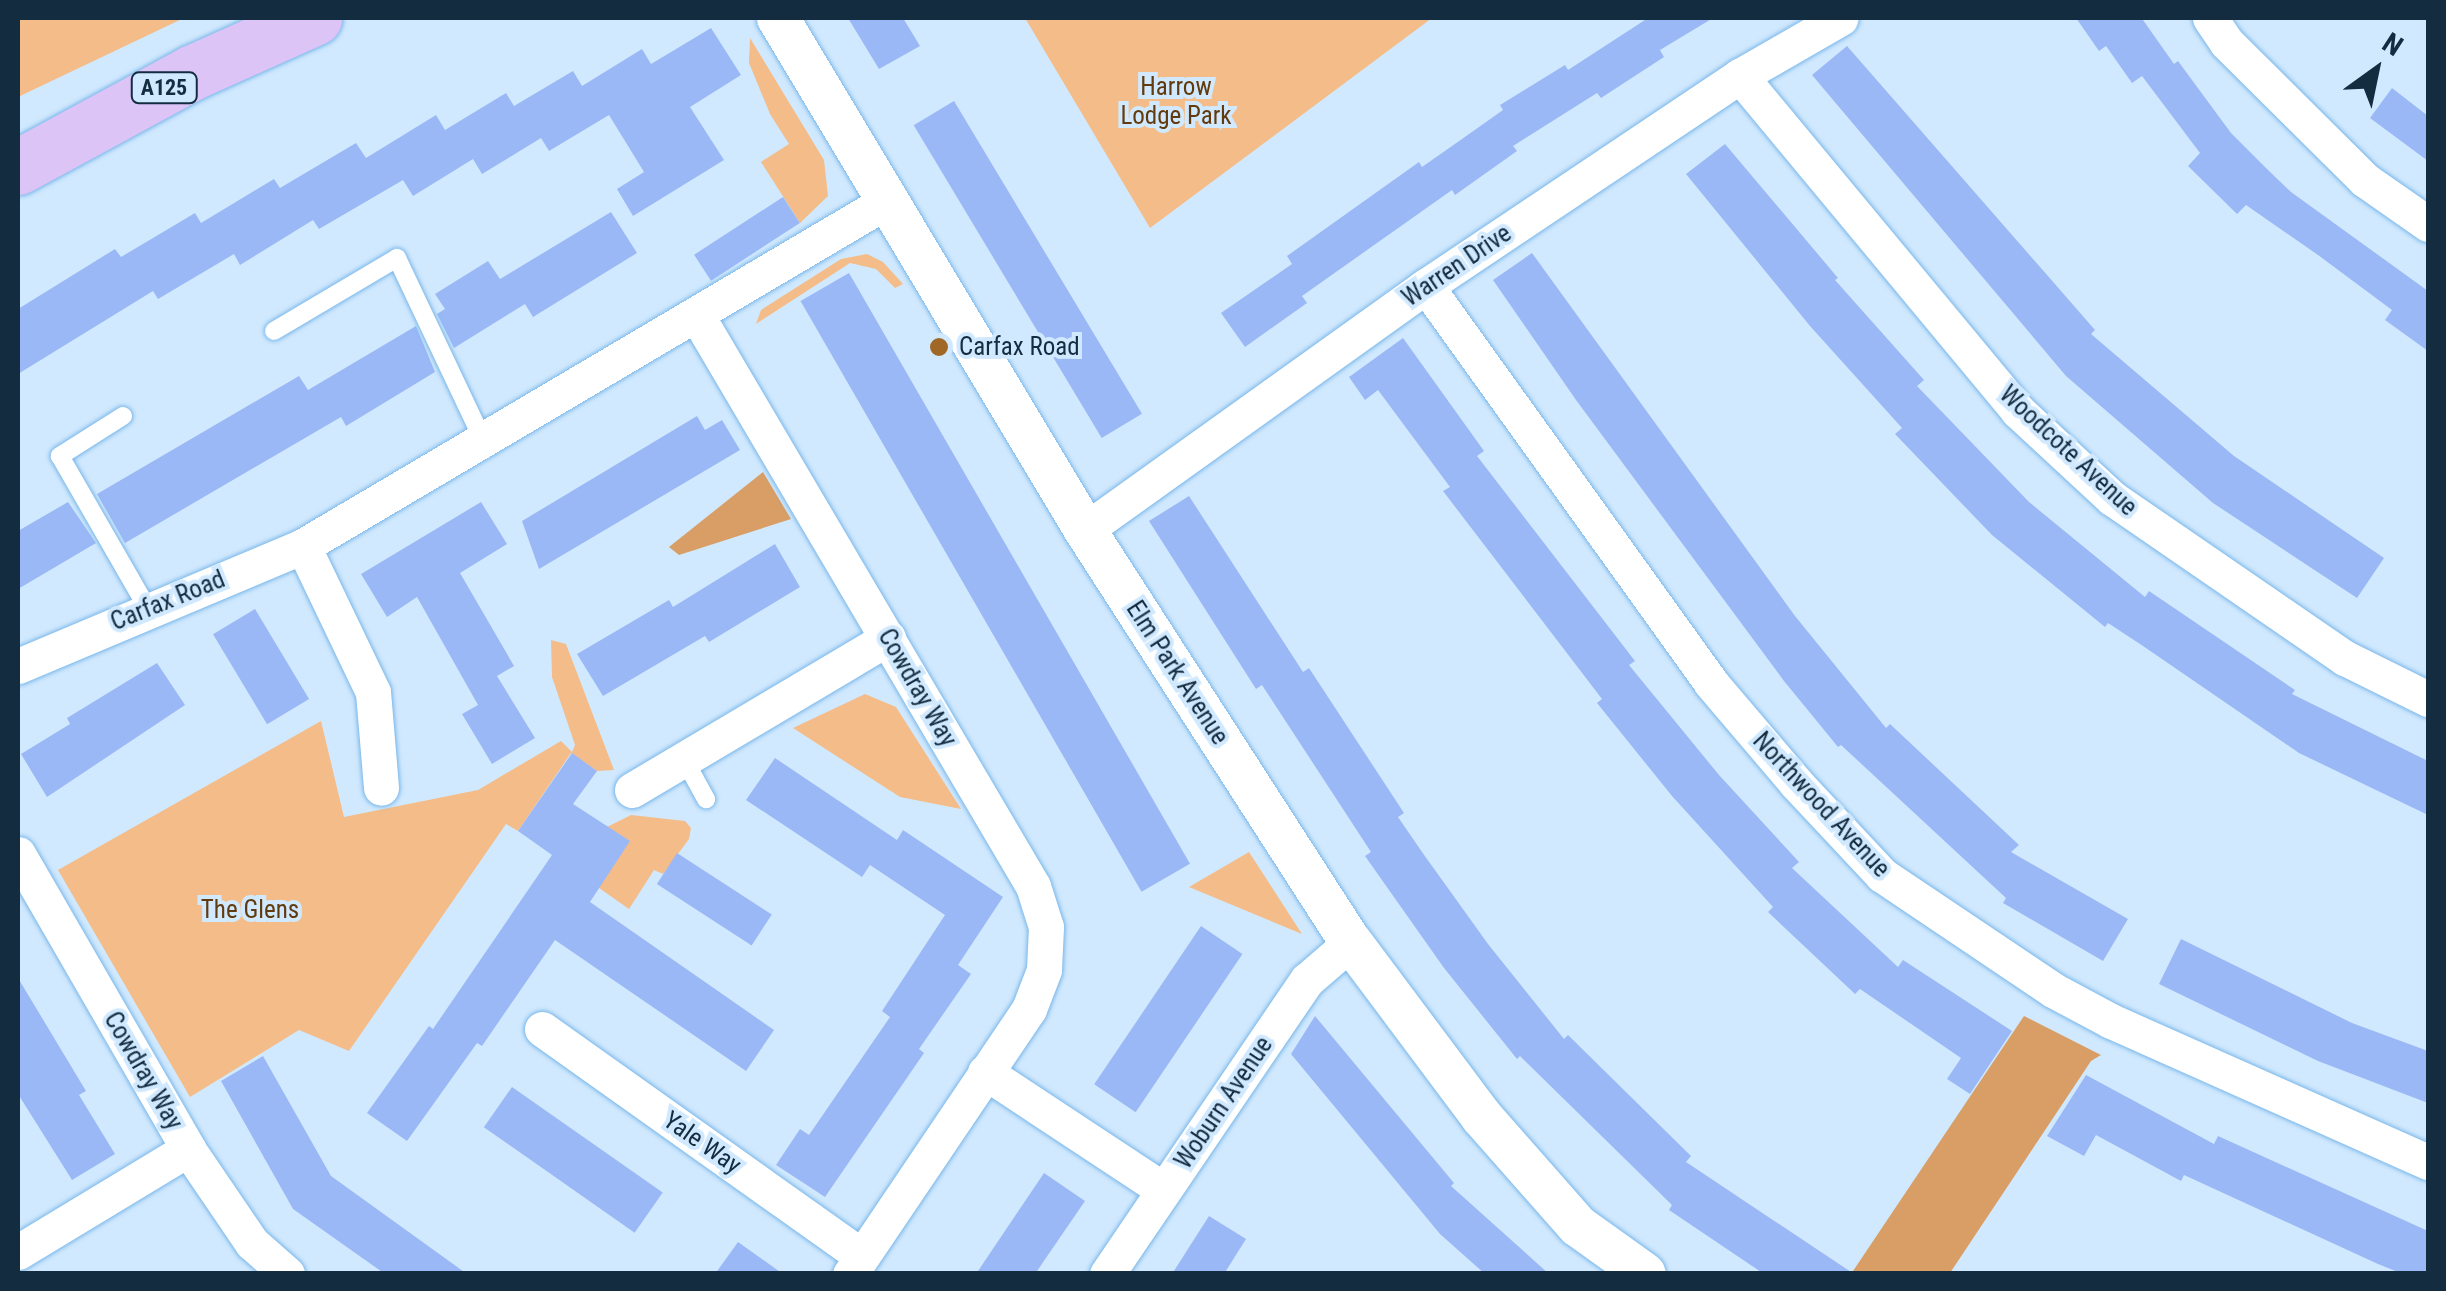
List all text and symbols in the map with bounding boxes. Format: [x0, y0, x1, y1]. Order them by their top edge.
north arrow [2326, 20, 2426, 120]
text: N [2376, 26, 2409, 63]
road number: A125 [129, 71, 199, 105]
park label: Harrow Lodge Park [1120, 73, 1232, 132]
street label: Warren Drive [1397, 219, 1517, 313]
place label: Carfax Road [959, 332, 1080, 362]
marker: Carfax Road [928, 336, 950, 358]
street label: Woodcote Avenue [1993, 380, 2143, 522]
street label: Carfax Road [106, 564, 230, 638]
street label: Elm Park Avenue [1119, 596, 1235, 750]
street label: Cowdray Way [871, 624, 963, 752]
street label: Northwood Avenue [1746, 726, 1896, 884]
park label: The Glens [201, 895, 299, 925]
street label: Cowdray Way [97, 1007, 189, 1135]
street label: Woburn Avenue [1169, 1031, 1279, 1175]
street label: Yale Way [657, 1105, 747, 1181]

